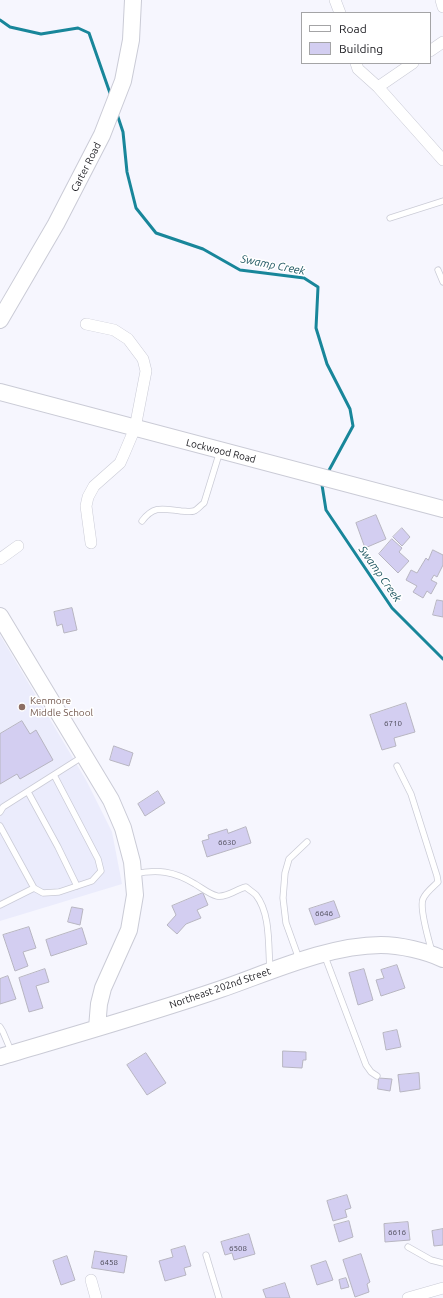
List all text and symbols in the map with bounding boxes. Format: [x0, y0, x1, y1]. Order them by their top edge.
legend [301, 12, 431, 64]
text: Road [339, 22, 367, 35]
text: Building [339, 42, 383, 55]
street label: Carter Road [68, 140, 104, 194]
water label: Swamp Creek [240, 252, 306, 278]
street label: Lockwood Road [185, 437, 257, 465]
water label: Swamp Creek [356, 543, 404, 605]
place label: Kenmore Middle School [30, 695, 93, 718]
marker: Kenmore Middle School [17, 702, 27, 712]
house number: 6710 [384, 718, 402, 728]
house number: 6630 [218, 837, 236, 847]
house number: 6646 [315, 908, 333, 918]
street label: Northeast 202nd Street [168, 965, 272, 1011]
house number: 6616 [388, 1227, 406, 1237]
house number: 6508 [229, 1243, 247, 1253]
house number: 6458 [100, 1257, 118, 1267]

